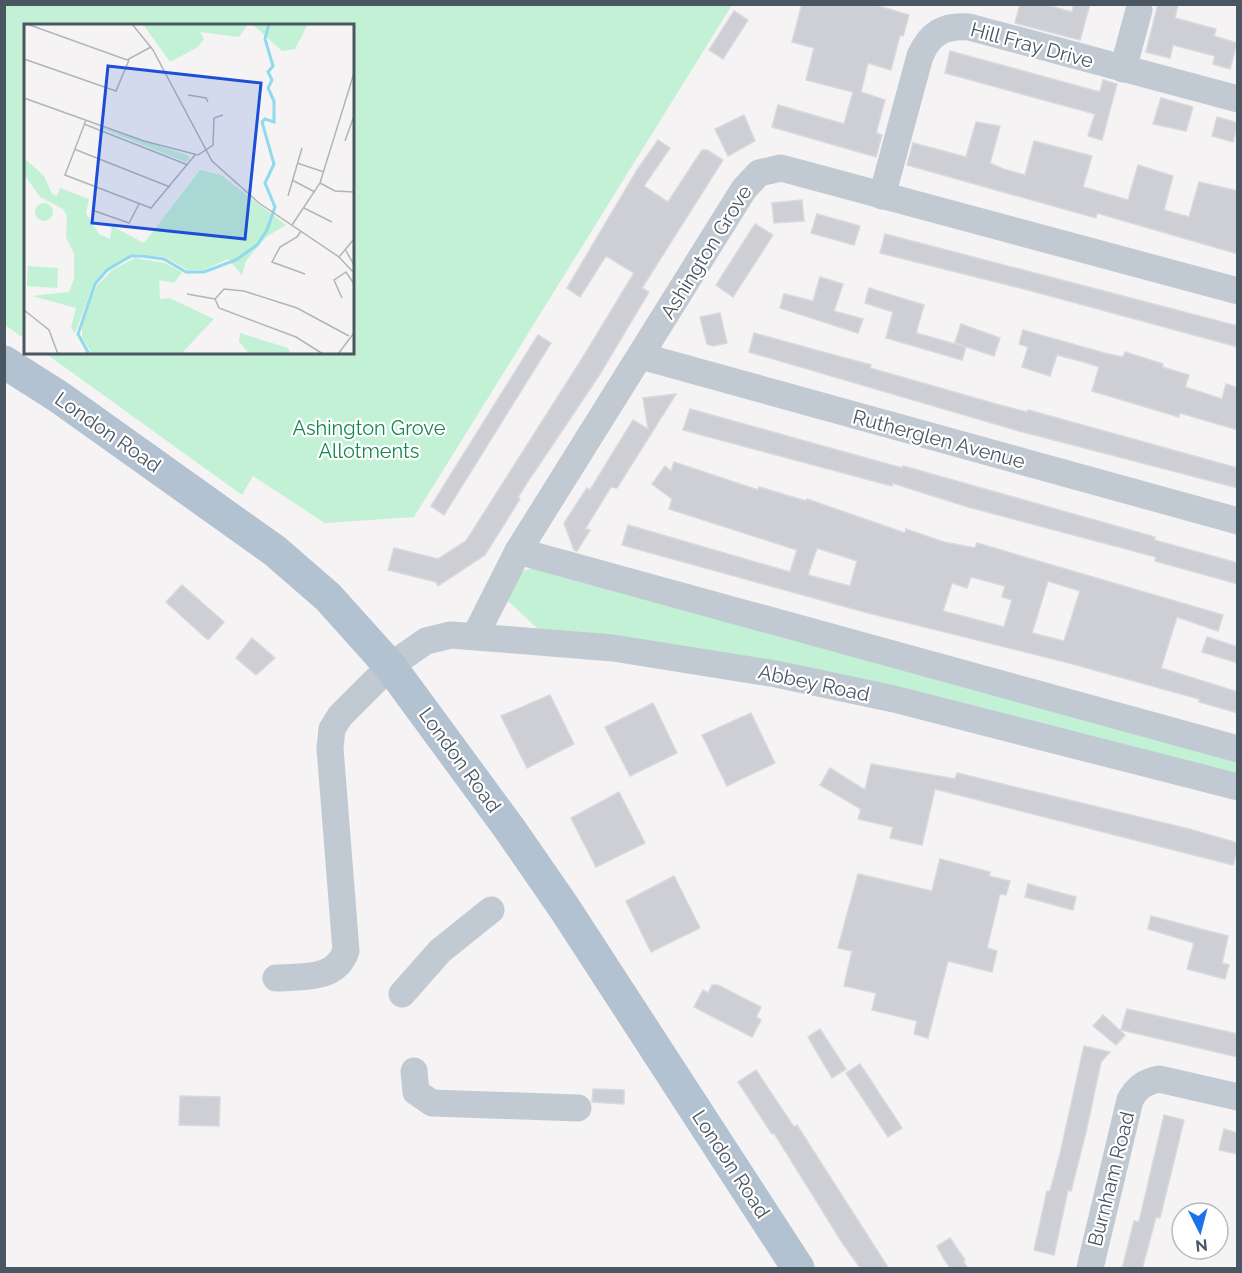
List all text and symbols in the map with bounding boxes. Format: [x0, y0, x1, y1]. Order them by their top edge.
street label: Hill Fray Drive [968, 17, 1096, 73]
inset map [24, 24, 354, 354]
street label: Ashington Grove [655, 181, 757, 323]
street label: London Road [50, 387, 166, 477]
street label: Rutherglen Avenue [850, 404, 1028, 474]
park label: Ashington Grove Allotments [293, 416, 446, 463]
street label: Abbey Road [756, 660, 872, 706]
street label: London Road [414, 703, 506, 817]
street label: London Road [687, 1105, 775, 1223]
street label: Burnham Road [1083, 1109, 1139, 1249]
north arrow [1170, 1201, 1230, 1261]
text: N [1194, 1235, 1209, 1256]

